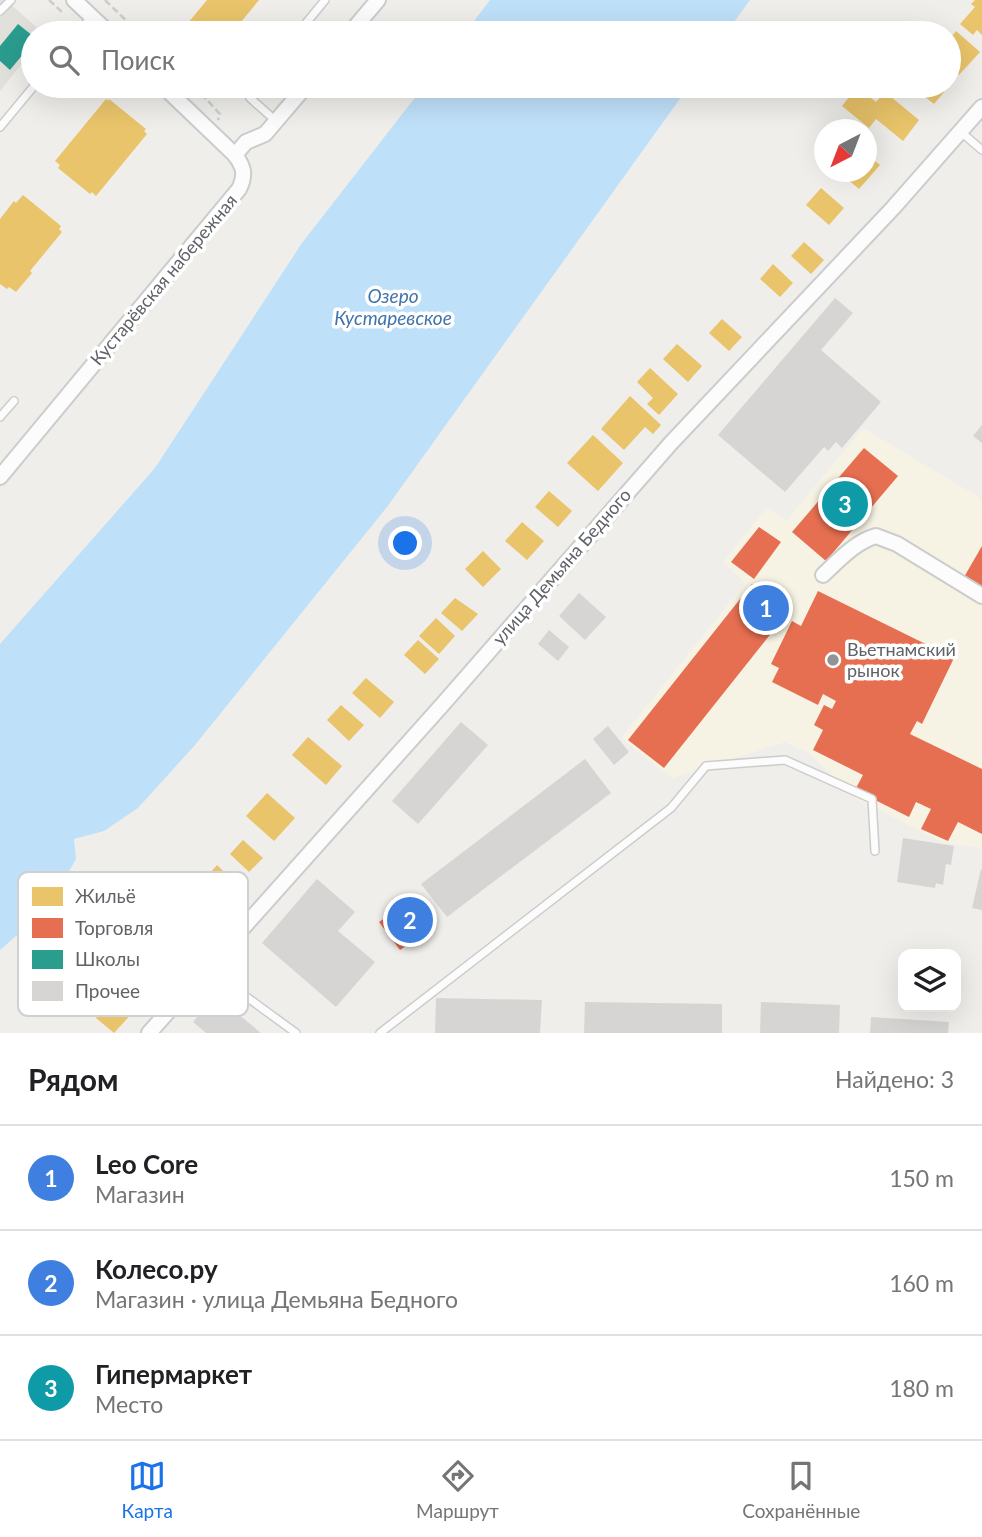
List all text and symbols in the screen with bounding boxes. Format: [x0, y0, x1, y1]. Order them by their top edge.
search box [21, 21, 961, 98]
icon: search [45, 41, 83, 79]
text: Поиск [101, 44, 175, 76]
north arrow [814, 119, 877, 182]
street label: Кустарёвская набережная [85, 189, 241, 369]
water label: Озеро Кустаревское [334, 284, 452, 329]
pin: 3 [822, 478, 868, 530]
street label: улица Демьяна Бедного [487, 484, 635, 649]
your location [388, 526, 422, 560]
pin: 1 [743, 582, 789, 634]
place label: Вьетнамский рынок [847, 638, 956, 681]
marker: Вьетнамский рынок [825, 652, 841, 668]
legend [18, 872, 248, 1016]
text: Жильё [75, 884, 136, 907]
pin: 2 [387, 894, 433, 946]
text: Торговля [75, 916, 153, 939]
text: Школы [75, 947, 140, 970]
map controls [898, 949, 961, 1012]
button: layers [898, 949, 961, 1012]
text: Прочее [75, 979, 140, 1002]
text: Рядом [28, 1061, 118, 1097]
text: Найдено: 3 [835, 1065, 954, 1093]
text: Leo Core [95, 1148, 198, 1180]
text: 1 [44, 1164, 58, 1192]
text: 150 m [889, 1164, 954, 1192]
text: Магазин [95, 1180, 185, 1208]
text: Колесо.ру [95, 1253, 218, 1285]
text: 2 [44, 1269, 58, 1297]
text: 160 m [889, 1269, 954, 1297]
text: Магазин · улица Демьяна Бедного [95, 1285, 458, 1313]
text: Гипермаркет [95, 1358, 252, 1390]
text: 3 [44, 1374, 58, 1402]
text: 180 m [889, 1374, 954, 1402]
text: Место [95, 1390, 163, 1418]
tab: Карта [122, 1457, 173, 1522]
tab: Маршрут [416, 1457, 499, 1522]
tab: Сохранённые [742, 1457, 860, 1522]

